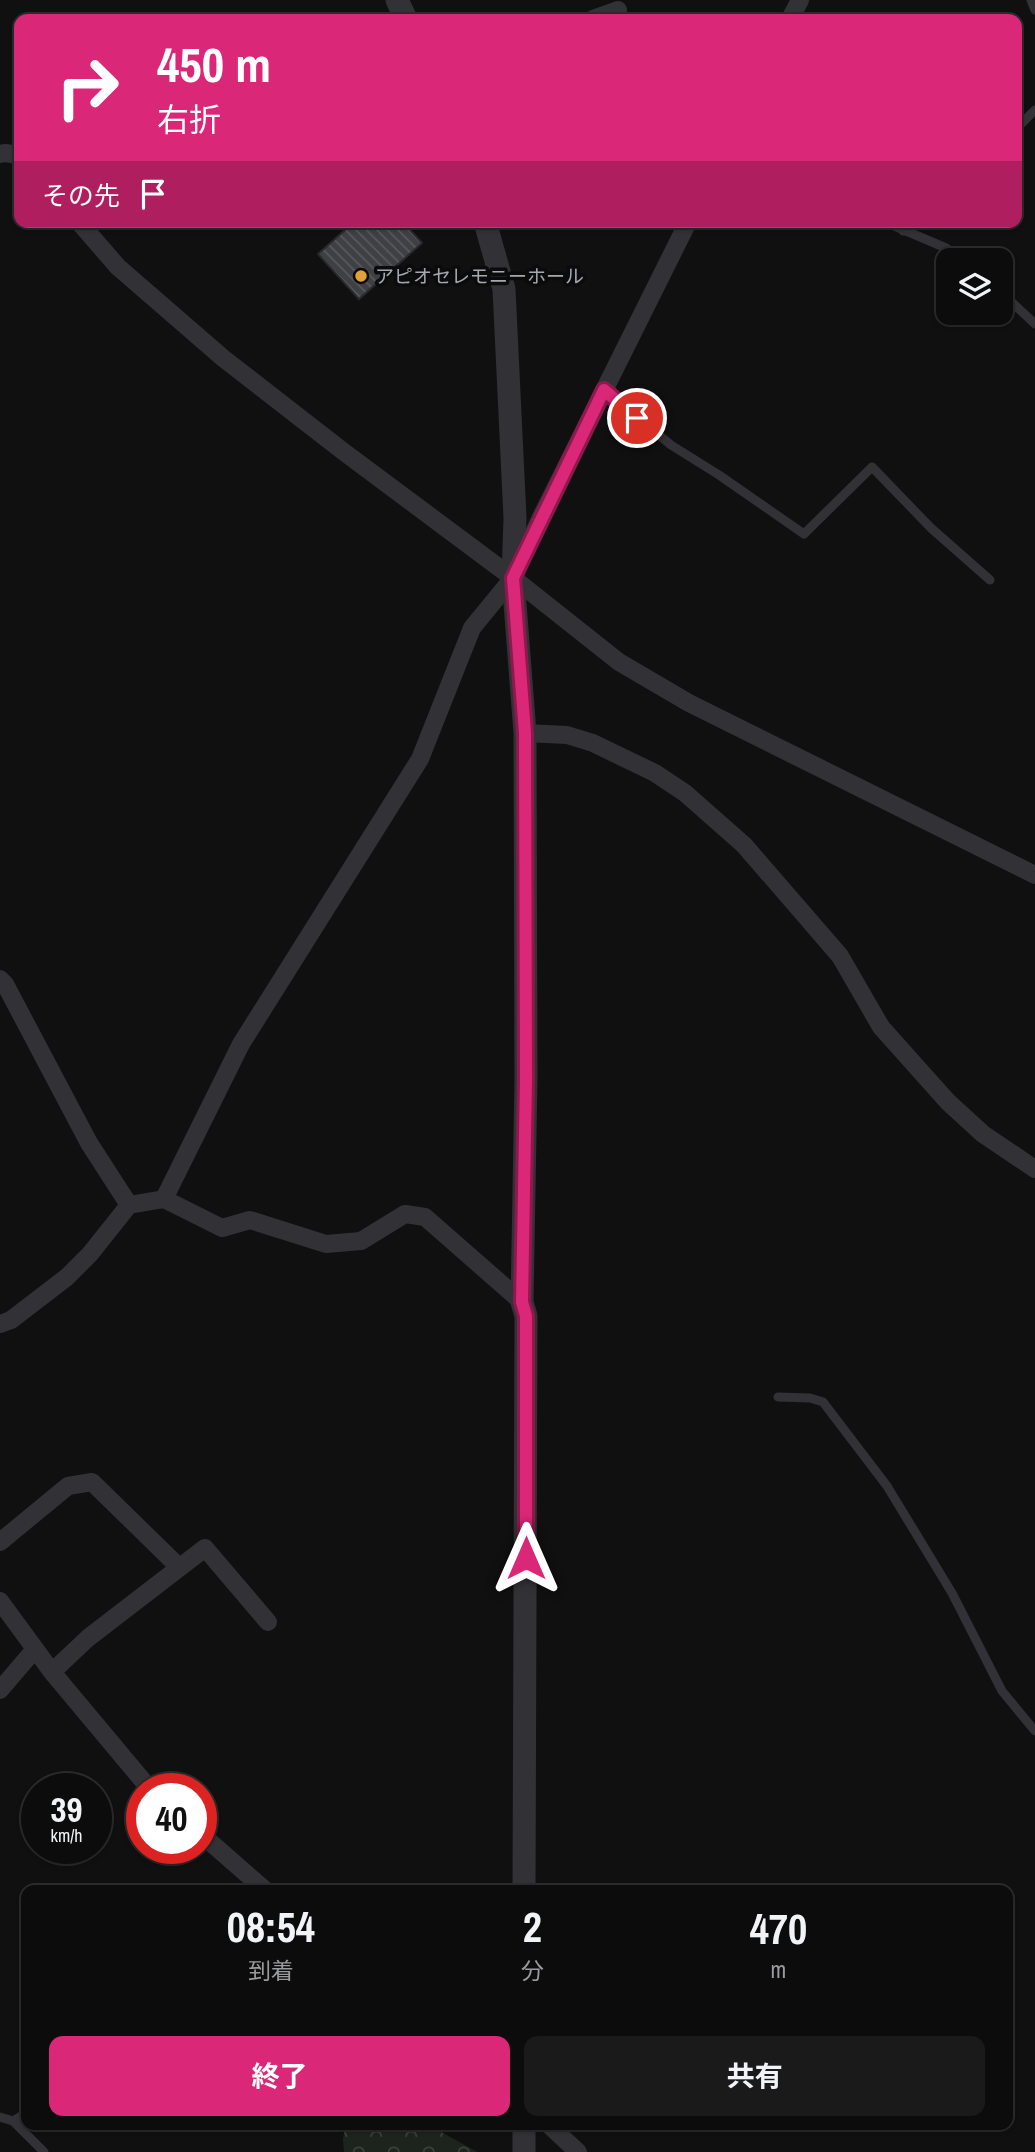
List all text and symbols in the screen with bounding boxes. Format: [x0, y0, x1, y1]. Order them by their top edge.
text: 450 m [157, 31, 271, 97]
icon: right [42, 42, 133, 133]
text: 右折 [157, 98, 221, 141]
icon: arrive [134, 175, 172, 213]
text: その先 [42, 178, 120, 213]
map controls [936, 248, 1013, 325]
button: layers [936, 248, 1013, 325]
place label: アピオセレモニーホール [375, 263, 584, 289]
marker: アピオセレモニーホール [353, 268, 369, 284]
pin [607, 388, 667, 448]
icon: arrive [618, 399, 656, 437]
position arrow [489, 1521, 563, 1595]
speed limit sign: 40 [126, 1773, 217, 1864]
text: 39 [51, 1786, 82, 1833]
text: km/h [51, 1823, 83, 1848]
text: 08:54 [227, 1899, 315, 1955]
text: 2 [523, 1899, 542, 1955]
text: 470 [750, 1901, 807, 1957]
text: m [771, 1954, 786, 1985]
text: 到着 [248, 1955, 294, 1986]
text: 分 [521, 1955, 544, 1986]
button: 終了 [49, 2036, 510, 2116]
button: 共有 [524, 2036, 985, 2116]

